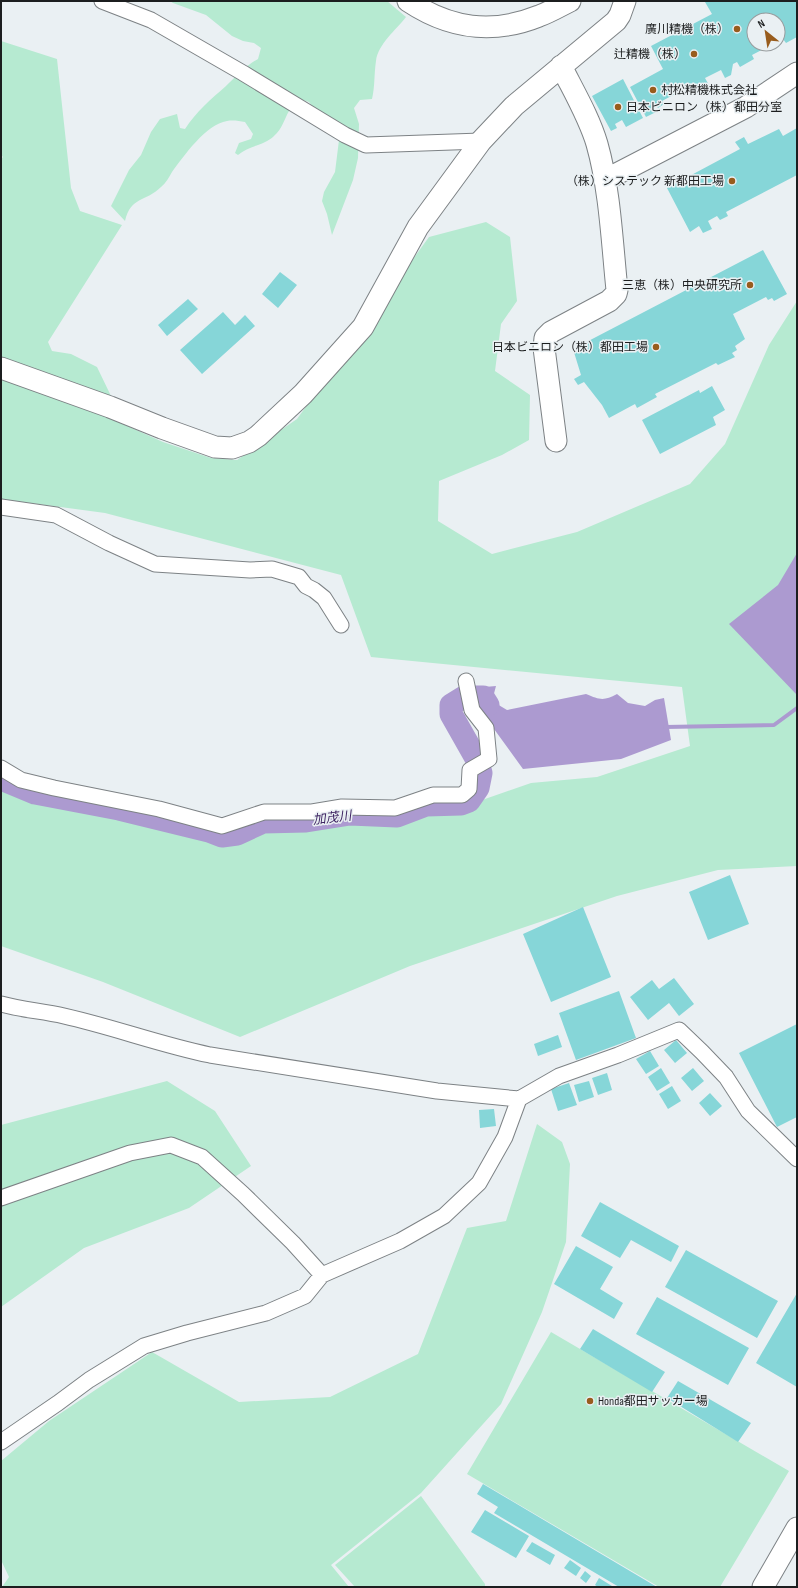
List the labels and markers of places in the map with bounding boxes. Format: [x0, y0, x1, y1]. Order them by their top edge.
place label: 廣川精機（株） [645, 22, 729, 37]
marker: 廣川精機（株） [732, 24, 742, 34]
place label: 辻精機（株） [614, 47, 686, 62]
marker: 辻精機（株） [689, 49, 699, 59]
place label: 村松精機株式会社 [661, 83, 757, 98]
marker: 村松精機株式会社 [648, 85, 658, 95]
place label: 日本ビニロン（株）都田分室 [626, 100, 782, 115]
marker: 日本ビニロン（株）都田分室 [613, 102, 623, 112]
place label: （株）システック 新都田工場 [566, 174, 724, 189]
marker: （株）システック 新都田工場 [727, 176, 737, 186]
place label: 三恵（株）中央研究所 [622, 278, 742, 293]
marker: 三恵（株）中央研究所 [745, 280, 755, 290]
place label: 日本ビニロン（株）都田工場 [492, 340, 648, 355]
marker: 日本ビニロン（株）都田工場 [651, 342, 661, 352]
place label: Honda都田サッカー場 [598, 1394, 708, 1409]
marker: Honda都田サッカー場 [585, 1396, 595, 1406]

